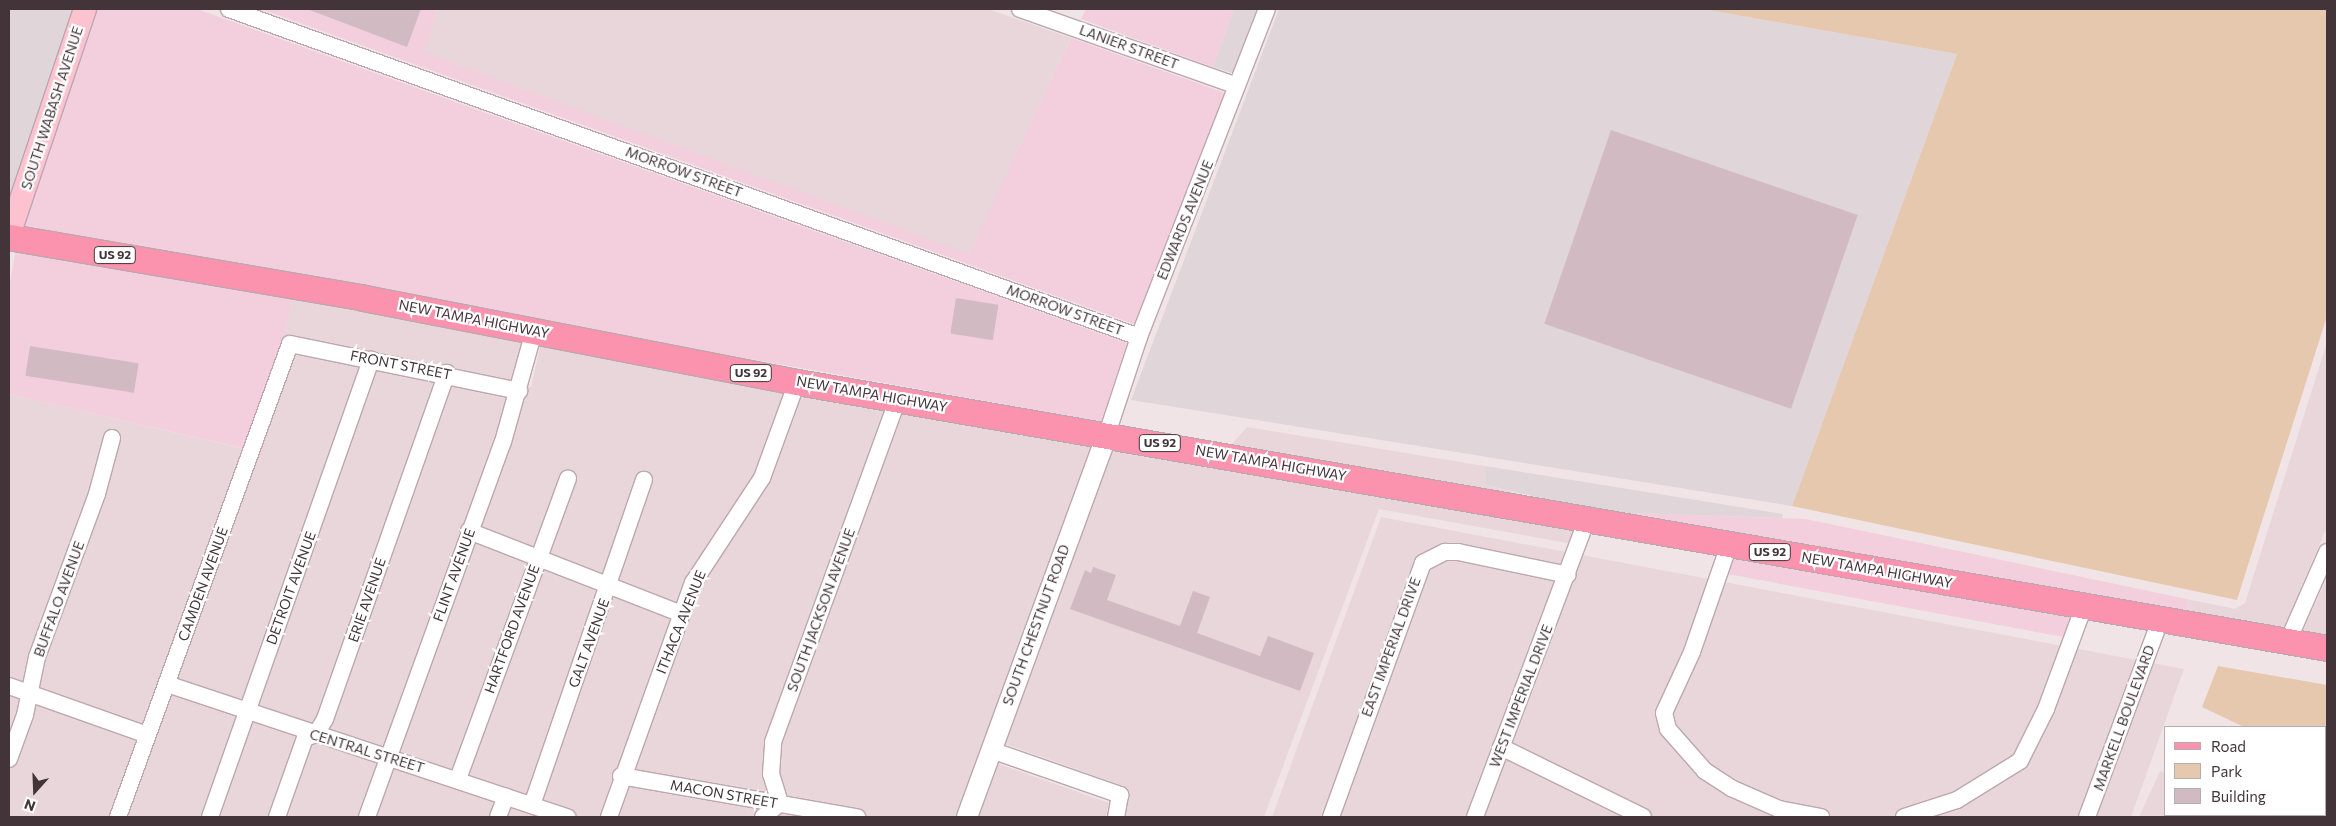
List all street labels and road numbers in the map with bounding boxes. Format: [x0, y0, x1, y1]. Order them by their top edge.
street label: LANIER STREET [1077, 21, 1181, 73]
street label: SOUTH WABASH AVENUE [18, 24, 86, 192]
street label: MORROW STREET [623, 143, 745, 201]
street label: EDWARDS AVENUE [1153, 158, 1217, 282]
road number: US 92 [94, 246, 136, 264]
street label: MORROW STREET [1004, 281, 1126, 339]
street label: NEW TAMPA HIGHWAY [397, 296, 551, 342]
street label: FRONT STREET [349, 347, 453, 383]
road number: US 92 [730, 363, 772, 382]
street label: NEW TAMPA HIGHWAY [795, 372, 949, 416]
road number: US 92 [1139, 433, 1181, 452]
street label: NEW TAMPA HIGHWAY [1194, 441, 1348, 485]
street label: CAMDEN AVENUE [175, 525, 231, 643]
street label: FLINT AVENUE [429, 526, 479, 624]
street label: SOUTH JACKSON AVENUE [784, 526, 858, 694]
street label: DETROIT AVENUE [263, 529, 319, 647]
street label: BUFFALO AVENUE [30, 539, 88, 659]
street label: SOUTH CHESTNUT ROAD [999, 542, 1073, 708]
road number: US 92 [1749, 542, 1791, 562]
street label: NEW TAMPA HIGHWAY [1800, 548, 1954, 592]
street label: ERIE AVENUE [345, 556, 389, 644]
street label: HARTFORD AVENUE [481, 562, 543, 696]
street label: ITHACA AVENUE [653, 568, 709, 676]
street label: EAST IMPERIAL DRIVE [1358, 575, 1424, 719]
street label: GALT AVENUE [565, 596, 613, 690]
street label: WEST IMPERIAL DRIVE [1486, 622, 1556, 770]
street label: MARKELL BOULEVARD [2090, 643, 2158, 793]
street label: CENTRAL STREET [308, 726, 426, 776]
street label: MACON STREET [669, 776, 779, 812]

